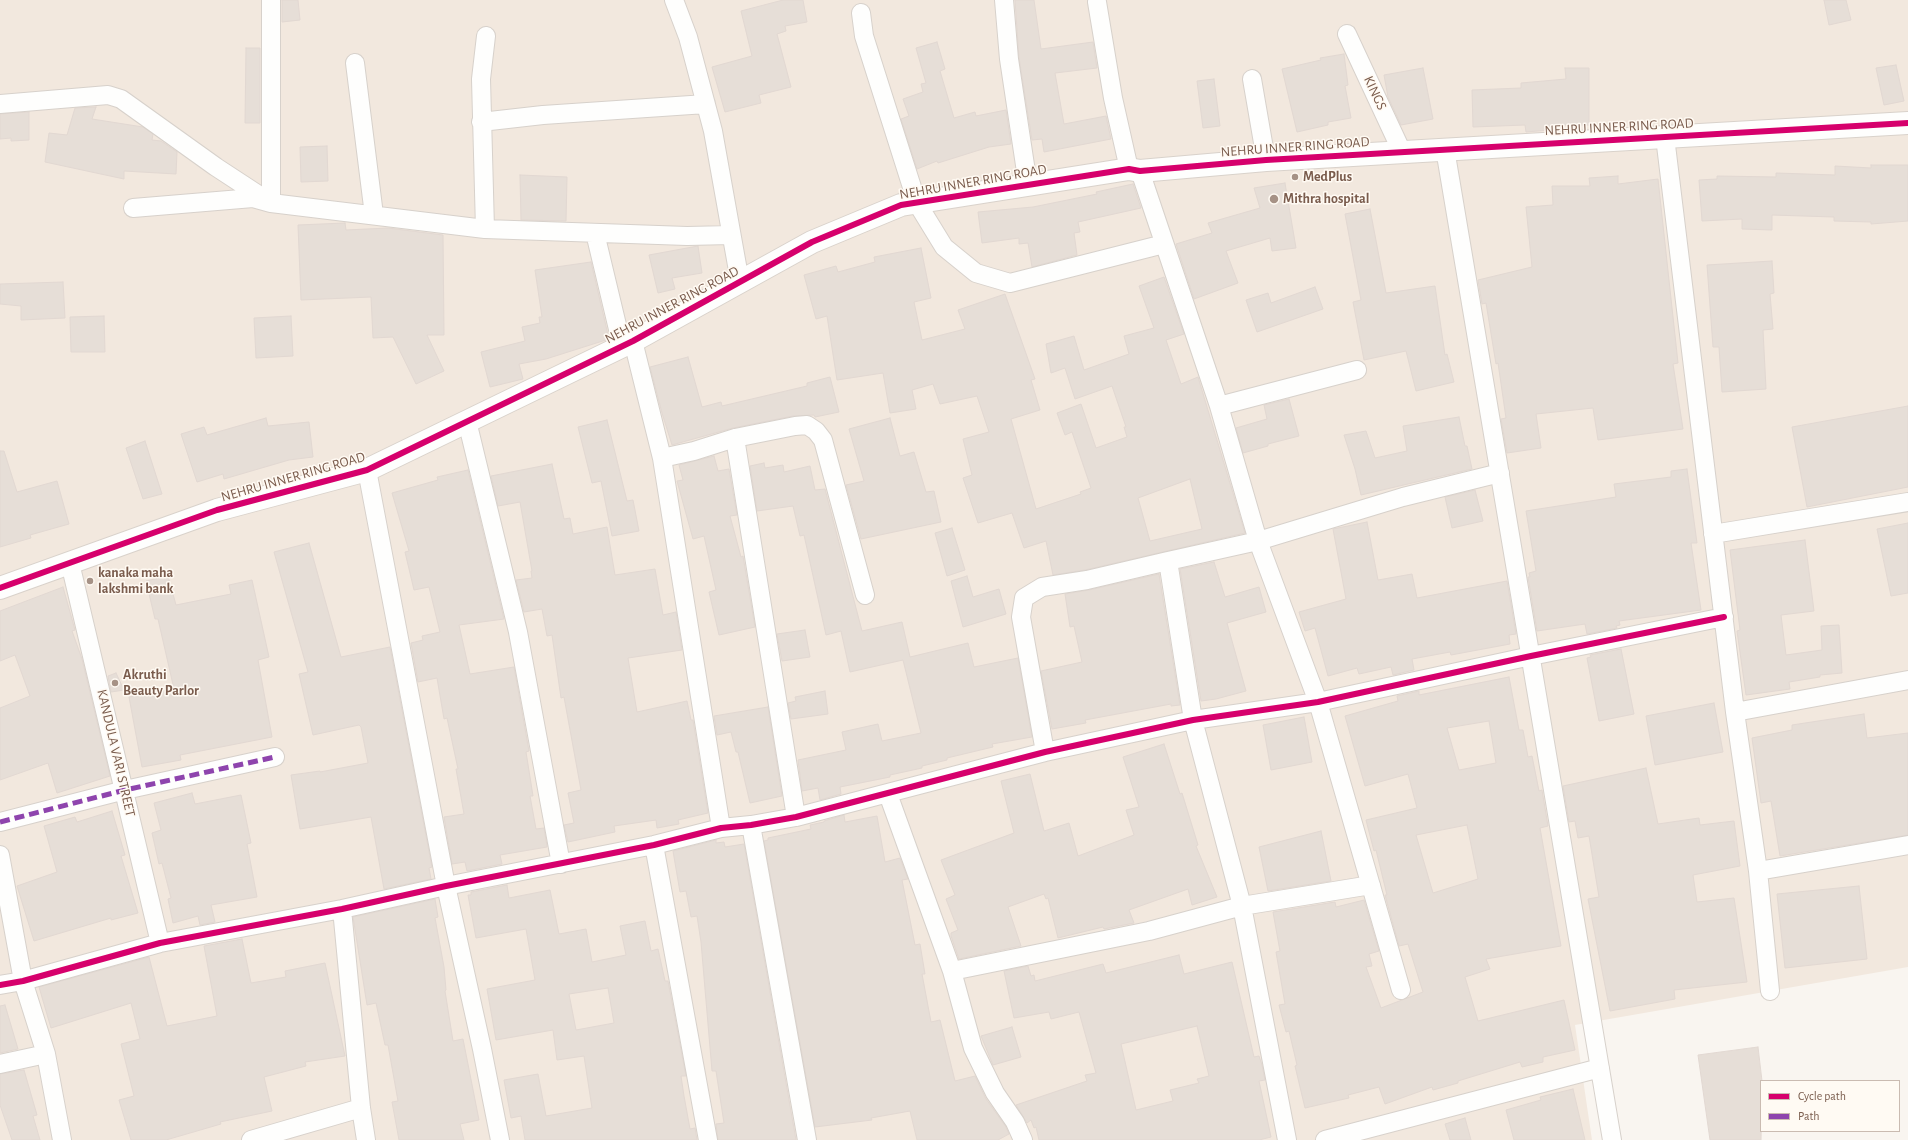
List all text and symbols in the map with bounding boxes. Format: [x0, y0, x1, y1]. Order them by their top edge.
street label: KINGS [1360, 73, 1390, 113]
street label: NEHRU INNER RING ROAD [1544, 115, 1694, 139]
street label: NEHRU INNER RING ROAD [1220, 133, 1370, 161]
street label: NEHRU INNER RING ROAD [898, 161, 1048, 203]
place label: MedPlus [1303, 169, 1352, 185]
marker: MedPlus [1290, 172, 1300, 182]
place label: Mithra hospital [1283, 191, 1369, 207]
marker: Mithra hospital [1268, 193, 1280, 205]
street label: NEHRU INNER RING ROAD [602, 263, 742, 347]
street label: NEHRU INNER RING ROAD [219, 448, 367, 506]
place label: kanaka maha lakshmi bank [98, 565, 173, 598]
marker: kanaka maha lakshmi bank [85, 576, 95, 586]
place label: Akruthi Beauty Parlor [123, 667, 199, 700]
marker: Akruthi Beauty Parlor [110, 678, 120, 688]
street label: KANDULA VARI STREET [93, 688, 139, 818]
legend [1760, 1080, 1900, 1132]
text: Cycle path [1798, 1090, 1846, 1102]
text: Path [1798, 1110, 1820, 1122]

